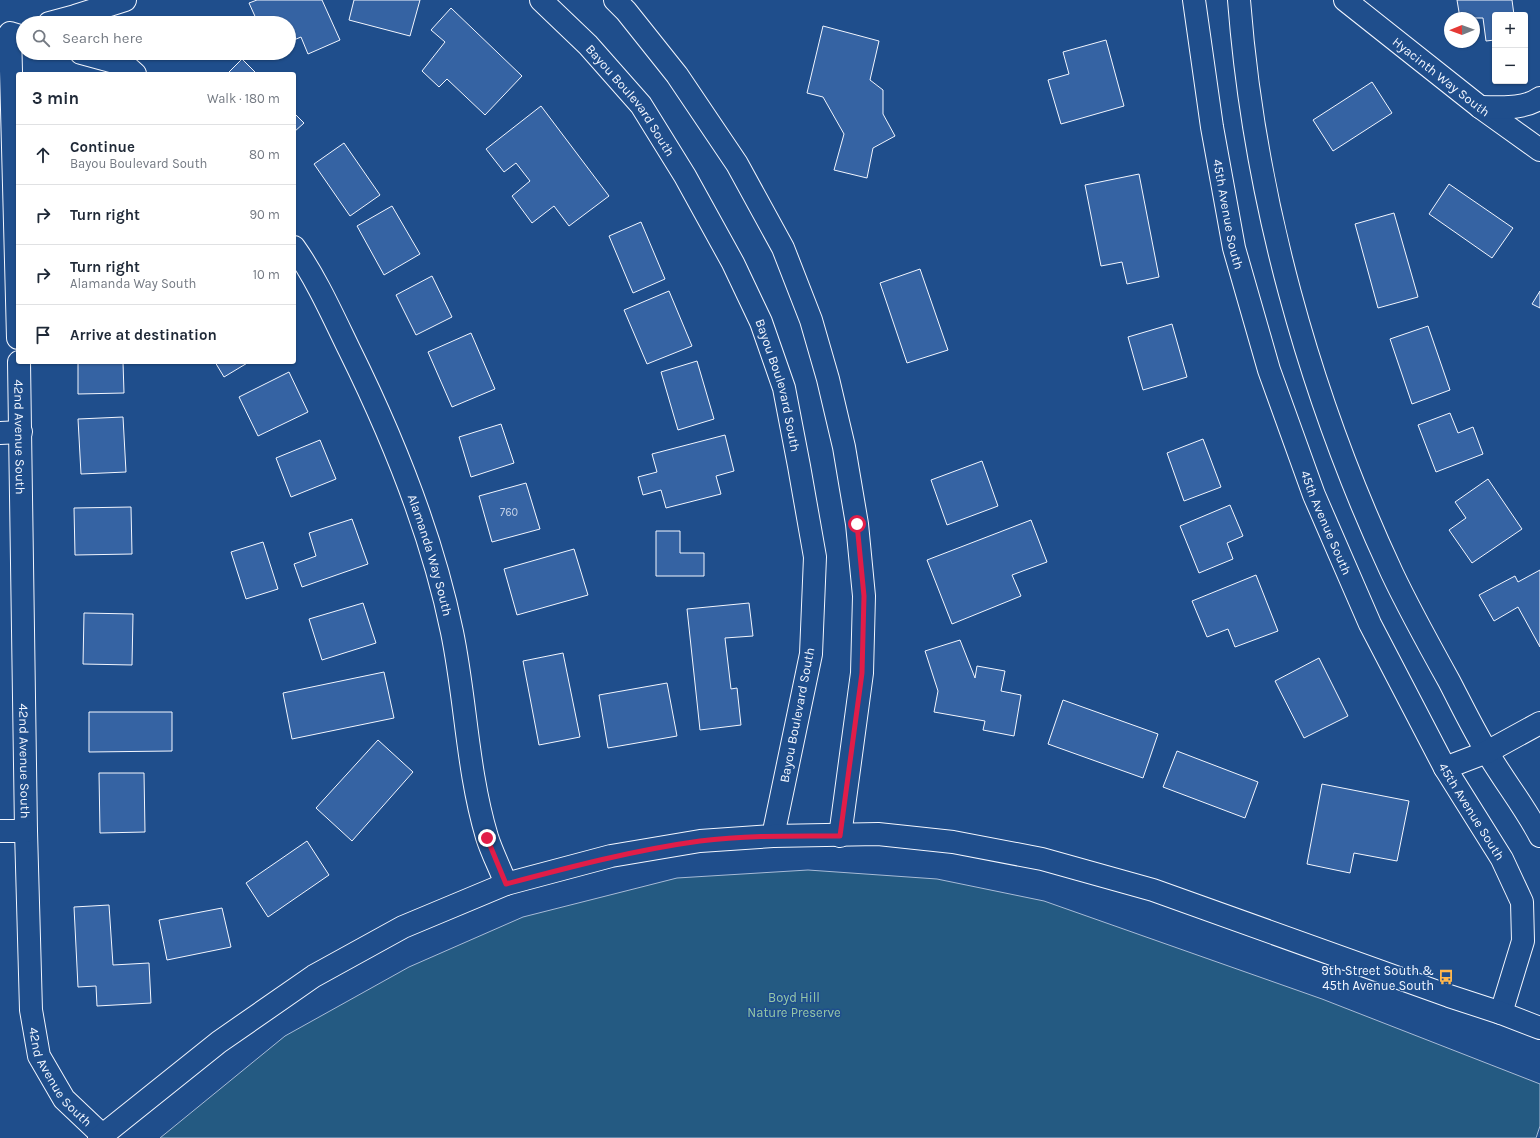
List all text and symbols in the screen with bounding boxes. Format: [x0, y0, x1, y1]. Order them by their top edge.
north arrow [1444, 12, 1480, 48]
map controls [1492, 12, 1528, 84]
button: + [1492, 12, 1528, 48]
search box [16, 16, 296, 60]
icon: search [30, 27, 52, 49]
text: Search here [62, 29, 143, 47]
street label: Hyacinth Way South [1390, 33, 1493, 119]
street label: Bayou Boulevard South [583, 41, 678, 159]
button: − [1492, 48, 1528, 84]
text: 3 min [32, 88, 79, 108]
text: Walk · 180 m [207, 91, 280, 106]
text: Continue [70, 138, 135, 156]
icon: ahead [32, 144, 54, 166]
text: 80 m [249, 147, 280, 162]
text: Bayou Boulevard South [70, 156, 207, 171]
street label: 45th Avenue South [1210, 158, 1247, 271]
icon: right [32, 204, 54, 226]
text: Turn right [70, 206, 140, 224]
text: 90 m [249, 207, 280, 222]
text: Turn right [70, 258, 140, 276]
icon: right [32, 264, 54, 286]
text: 10 m [253, 267, 280, 282]
text: Alamanda Way South [70, 276, 196, 291]
street label: Bayou Boulevard South [753, 317, 804, 453]
icon: arrive [32, 324, 54, 346]
text: Arrive at destination [70, 326, 217, 344]
street label: 42nd Avenue South [12, 379, 28, 495]
street label: 45th Avenue South [1298, 468, 1355, 577]
street label: Alamanda Way South [405, 492, 456, 617]
house number: 760 [500, 506, 518, 519]
route start [848, 515, 866, 533]
street label: Bayou Boulevard South [777, 646, 817, 784]
street label: 42nd Avenue South [17, 703, 33, 819]
street label: 45th Avenue South [1436, 760, 1508, 863]
route end [478, 829, 496, 847]
place label: 9th Street South & 45th Avenue South [1321, 963, 1434, 993]
bus stop icon: 9th Street South & 45th Avenue South [1437, 968, 1455, 986]
park label: Boyd Hill Nature Preserve [747, 990, 841, 1020]
street label: 42nd Avenue South [27, 1026, 95, 1129]

